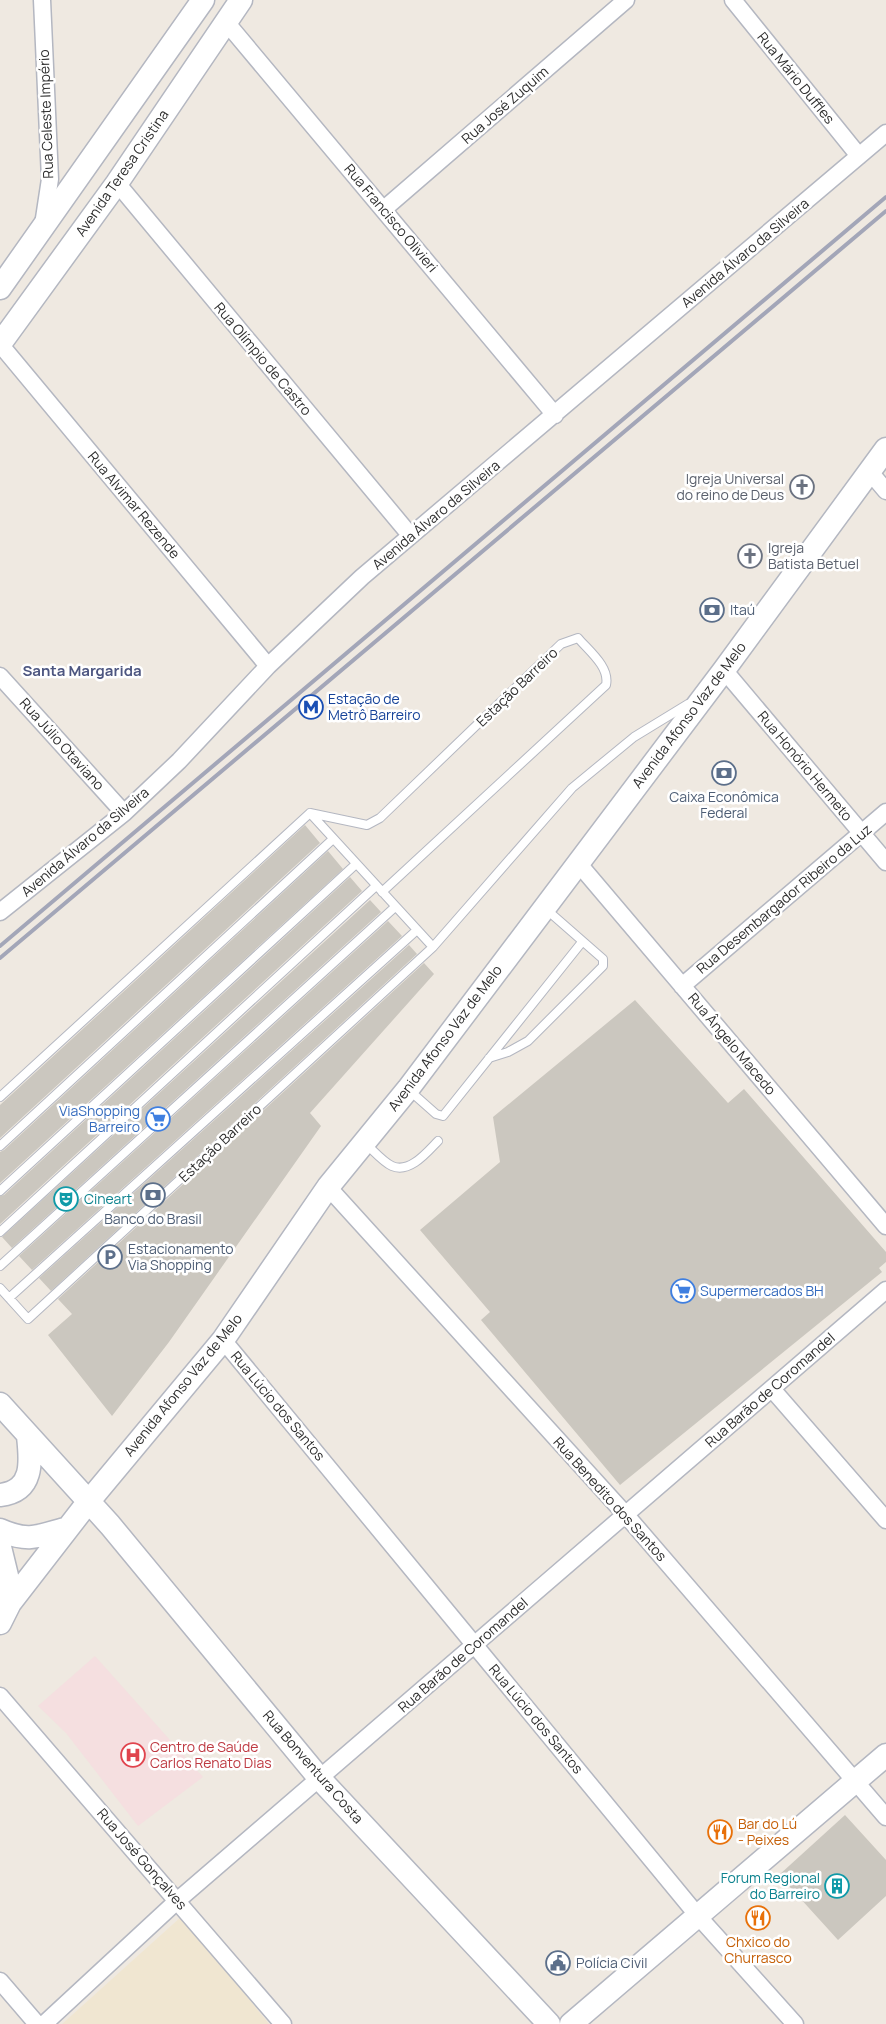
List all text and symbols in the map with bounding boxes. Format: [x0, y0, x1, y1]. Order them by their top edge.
street label: Rua Mário Duffles [753, 28, 839, 128]
street label: Rua Celeste Império [34, 49, 57, 179]
street label: Rua José Zuquim [457, 61, 552, 148]
street label: Avenida Teresa Cristina [71, 106, 173, 240]
street label: Rua Francisco Olivieri [340, 160, 442, 276]
street label: Avenida Álvaro da Silveira [677, 194, 812, 312]
street label: Rua Olímpio de Castro [210, 298, 316, 419]
street label: Rua Alvimar Rezende [84, 447, 185, 562]
street label: Avenida Álvaro da Silveira [368, 456, 503, 574]
place label: Igreja Universal do reino de Deus [676, 469, 784, 504]
church icon: Igreja Universal do reino de Deus [789, 474, 815, 500]
place label: Igreja Batista Betuel [768, 538, 859, 573]
church icon: Igreja Batista Betuel [737, 543, 763, 569]
bank icon: Itaú [699, 597, 725, 623]
place label: Itaú [730, 600, 755, 619]
street label: Avenida Afonso Vaz de Melo [627, 638, 750, 792]
street label: Estação Barreiro [472, 643, 561, 730]
district label: Santa Margarida [22, 660, 142, 681]
place label: Estação de Metrô Barreiro [328, 689, 421, 724]
street label: Rua Júlio Otaviano [16, 693, 109, 794]
metro station icon: Estação de Metrô Barreiro [298, 694, 324, 720]
street label: Rua Honório Hermeto [754, 707, 857, 825]
bank icon: Caixa Econômica Federal [711, 760, 737, 786]
street label: Avenida Álvaro da Silveira [17, 783, 152, 901]
place label: Caixa Econômica Federal [669, 787, 779, 822]
street label: Rua Desembargador Ribeiro da Luz [692, 820, 875, 978]
street label: Avenida Afonso Vaz de Melo [383, 961, 506, 1115]
street label: Rua Ângelo Macedo [684, 989, 781, 1099]
street label: Estação Barreiro [174, 1099, 265, 1186]
place label: ViaShopping Barreiro [59, 1101, 140, 1136]
supermarket icon: ViaShopping Barreiro [145, 1106, 171, 1132]
bank icon: Banco do Brasil [140, 1182, 166, 1208]
theatre icon: Cineart [53, 1186, 79, 1212]
place label: Cineart [84, 1189, 132, 1208]
place label: Banco do Brasil [104, 1209, 202, 1228]
place label: Estacionamento Via Shopping [128, 1239, 234, 1274]
parking icon: Estacionamento Via Shopping [97, 1244, 123, 1270]
supermarket icon: Supermercados BH [670, 1278, 696, 1304]
place label: Supermercados BH [700, 1281, 824, 1300]
street label: Avenida Afonso Vaz de Melo [119, 1309, 246, 1460]
street label: Rua Barão de Coromandel [701, 1328, 839, 1451]
street label: Rua Lúcio dos Santos [227, 1347, 330, 1464]
street label: Rua Benedito dos Santos [549, 1432, 671, 1565]
street label: Rua Barão de Coromandel [394, 1593, 532, 1716]
street label: Rua Lúcio dos Santos [485, 1660, 588, 1777]
street label: Rua Bonventura Costa [259, 1706, 368, 1827]
place label: Centro de Saúde Carlos Renato Dias [150, 1737, 272, 1772]
hospital icon: Centro de Saúde Carlos Renato Dias [120, 1742, 146, 1768]
street label: Rua José Gonçalves [93, 1804, 192, 1913]
place label: Bar do Lú - Peixes [738, 1814, 797, 1849]
restaurant icon: Bar do Lú - Peixes [707, 1819, 733, 1845]
place label: Forum Regional do Barreiro [721, 1868, 820, 1903]
building icon: Forum Regional do Barreiro [824, 1873, 850, 1899]
restaurant icon: Chxico do Churrasco [745, 1905, 771, 1931]
place label: Chxico do Churrasco [724, 1932, 792, 1967]
public building icon: Polícia Civil [545, 1950, 571, 1976]
place label: Polícia Civil [576, 1953, 648, 1972]

